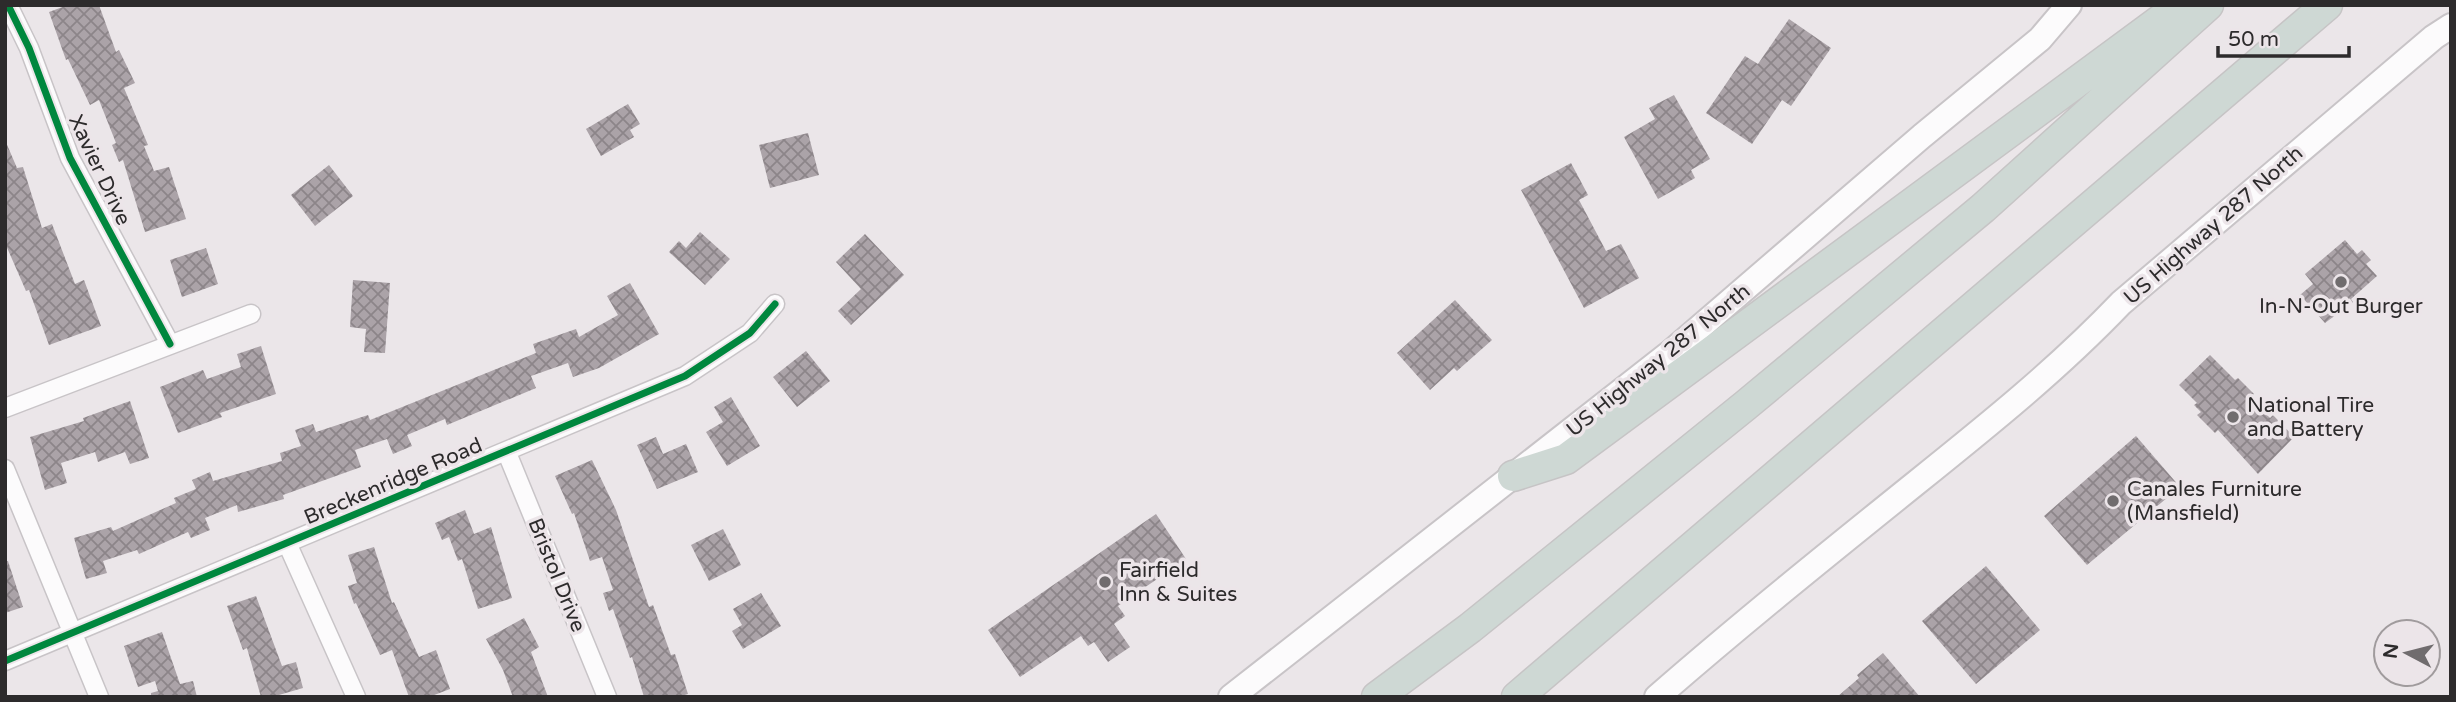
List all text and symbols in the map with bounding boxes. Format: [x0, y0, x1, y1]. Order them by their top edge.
scale bar [2218, 14, 2349, 58]
text: 50 m [2228, 27, 2279, 52]
street label: Xavier Drive [63, 111, 136, 230]
street label: US Highway 287 North [2119, 141, 2308, 310]
marker: In-N-Out Burger [2333, 274, 2349, 290]
street label: US Highway 287 North [1561, 279, 1755, 442]
place label: In-N-Out Burger [2259, 294, 2423, 319]
place label: National Tire and Battery [2247, 393, 2374, 442]
marker: National Tire and Battery [2225, 409, 2241, 425]
street label: Breckenridge Road [300, 433, 486, 530]
place label: Canales Furniture (Mansfield) [2127, 477, 2302, 526]
marker: Canales Furniture (Mansfield) [2105, 493, 2121, 509]
street label: Bristol Drive [522, 515, 591, 636]
place label: Fairfield Inn & Suites [1119, 558, 1237, 607]
marker: Fairfield Inn & Suites [1097, 574, 1113, 590]
north arrow [2372, 618, 2442, 688]
text: N [2379, 642, 2403, 660]

